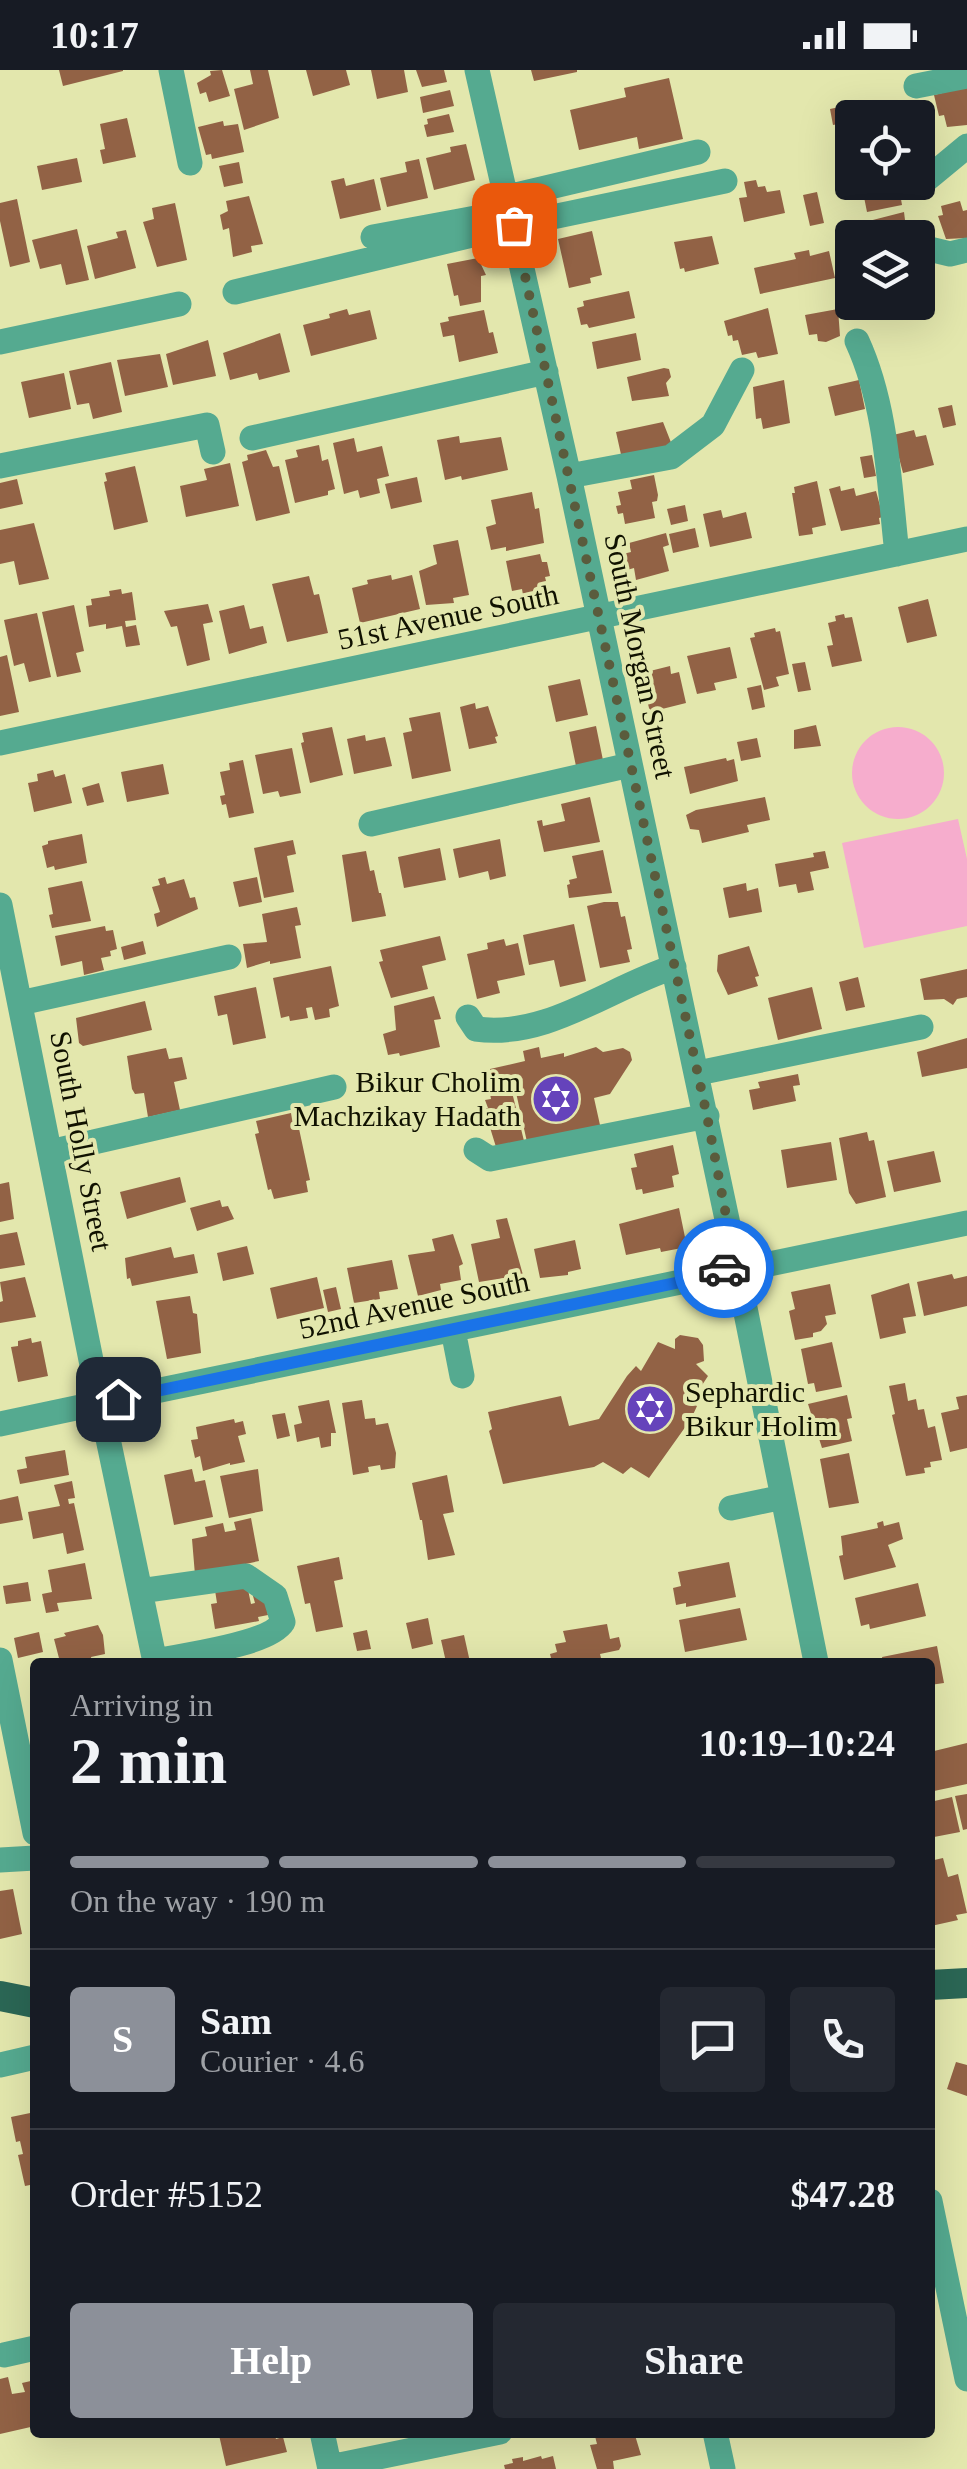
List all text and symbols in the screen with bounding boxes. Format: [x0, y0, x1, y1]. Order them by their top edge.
text: 10:17 [50, 14, 139, 56]
map controls [835, 100, 935, 320]
button: locate [835, 100, 935, 200]
pin [472, 183, 557, 268]
icon: bag [487, 198, 542, 253]
button: layers [835, 220, 935, 320]
street label: South Morgan Street [598, 530, 683, 782]
street label: 51st Avenue South [335, 577, 561, 656]
street label: South Holly Street [44, 1028, 119, 1254]
place label: Bikur Cholim Machzikay Hadath [294, 1065, 521, 1132]
synagogue icon: Bikur Cholim Machzikay Hadath [530, 1073, 582, 1125]
courier [674, 1218, 774, 1318]
icon: car [697, 1241, 752, 1296]
street label: 52nd Avenue South [296, 1264, 532, 1345]
pin [76, 1357, 161, 1442]
icon: home [91, 1372, 146, 1427]
place label: Sephardic Bikur Holim [685, 1375, 838, 1442]
synagogue icon: Sephardic Bikur Holim [624, 1383, 676, 1435]
text: Arriving in [70, 1687, 213, 1723]
text: 10:19–10:24 [699, 1722, 895, 1764]
text: 2 min [70, 1725, 227, 1797]
text: On the way · 190 m [70, 1883, 325, 1919]
button: chat [660, 1987, 765, 2092]
button: phone [790, 1987, 895, 2092]
text: Sam [200, 2000, 272, 2042]
text: S [112, 2018, 133, 2060]
text: Courier · 4.6 [200, 2043, 364, 2079]
text: Order #5152 [70, 2173, 263, 2215]
text: $47.28 [791, 2173, 895, 2215]
button: Help [70, 2303, 473, 2418]
button: Share [493, 2303, 895, 2418]

